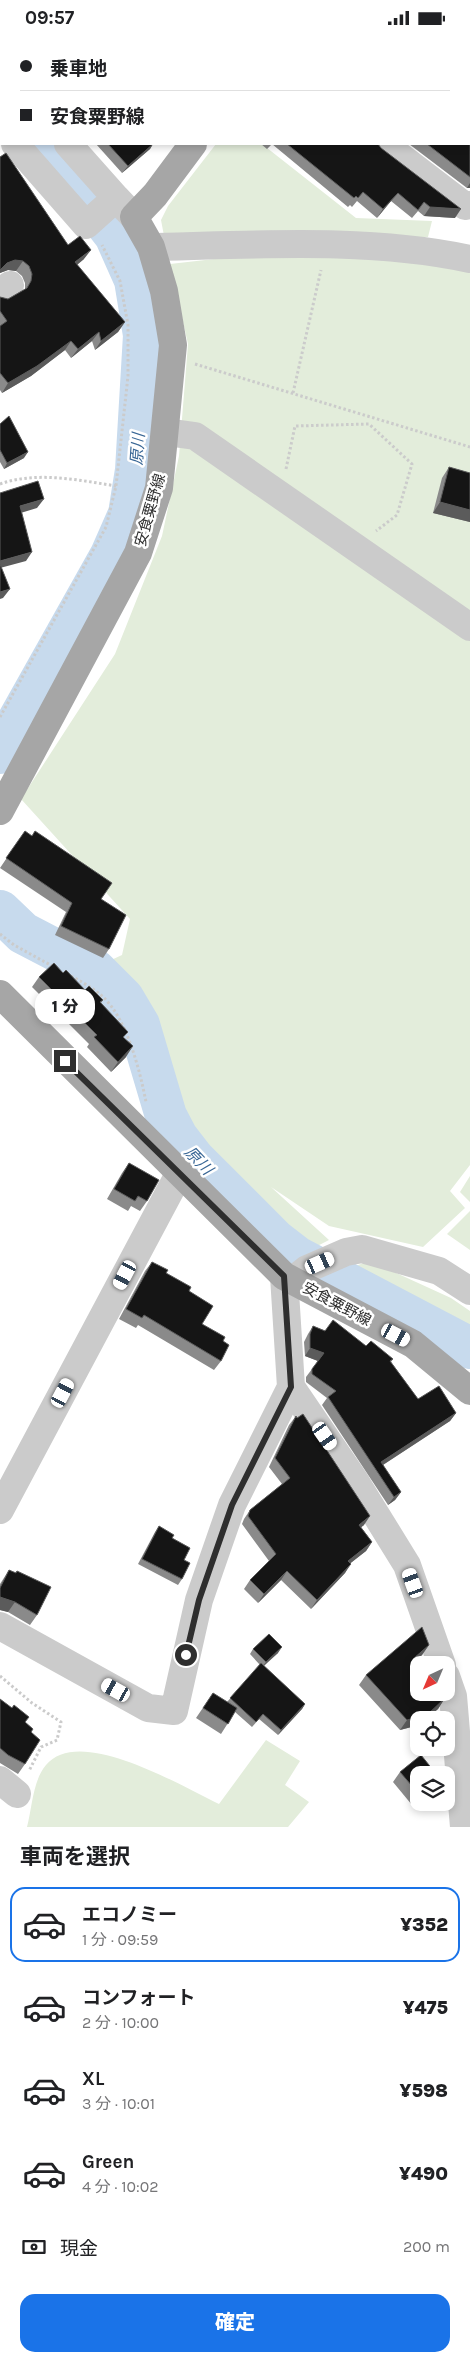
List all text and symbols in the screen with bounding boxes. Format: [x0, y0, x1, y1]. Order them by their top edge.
text: 09:57 [25, 7, 74, 29]
text: 乗車地 [50, 58, 107, 80]
text: 安食粟野線 [50, 106, 145, 128]
water label: 原川 [127, 430, 148, 466]
street label: 安食粟野線 [131, 471, 169, 549]
callout: 1 分 [35, 989, 95, 1023]
text: 1 分 [52, 997, 78, 1016]
route end [54, 1050, 76, 1072]
water label: 原川 [181, 1142, 218, 1180]
car [303, 1250, 336, 1276]
car [111, 1258, 138, 1292]
street label: 安食粟野線 [300, 1278, 374, 1330]
car [379, 1321, 412, 1349]
car [49, 1376, 76, 1410]
car [310, 1419, 339, 1453]
car [400, 1566, 425, 1600]
route start [175, 1644, 197, 1666]
north arrow [410, 1656, 455, 1701]
map controls [410, 1656, 455, 1811]
car [99, 1676, 132, 1704]
button: locate [410, 1711, 455, 1756]
button: layers [410, 1766, 455, 1811]
text: 車両を選択 [20, 1844, 130, 1870]
icon: car [22, 1902, 67, 1947]
text: エコノミー [82, 1904, 177, 1926]
text: ¥352 [400, 1914, 448, 1936]
text: 1 分 · 09:59 [82, 1930, 158, 1949]
icon: car [22, 1985, 67, 2030]
text: コンフォート [82, 1987, 195, 2009]
text: ¥475 [403, 1997, 448, 2019]
text: 2 分 · 10:00 [82, 2013, 159, 2032]
icon: car [22, 2068, 67, 2113]
text: XL [82, 2068, 104, 2090]
text: ¥598 [400, 2080, 448, 2102]
text: 3 分 · 10:01 [82, 2094, 155, 2113]
icon: car [22, 2151, 67, 2196]
text: Green [82, 2151, 134, 2173]
text: ¥490 [399, 2163, 448, 2185]
text: 4 分 · 10:02 [82, 2177, 158, 2196]
icon: cash [20, 2233, 48, 2261]
text: 200 m [403, 2237, 450, 2256]
text: 現金 [60, 2238, 98, 2260]
button: 確定 [20, 2294, 450, 2352]

